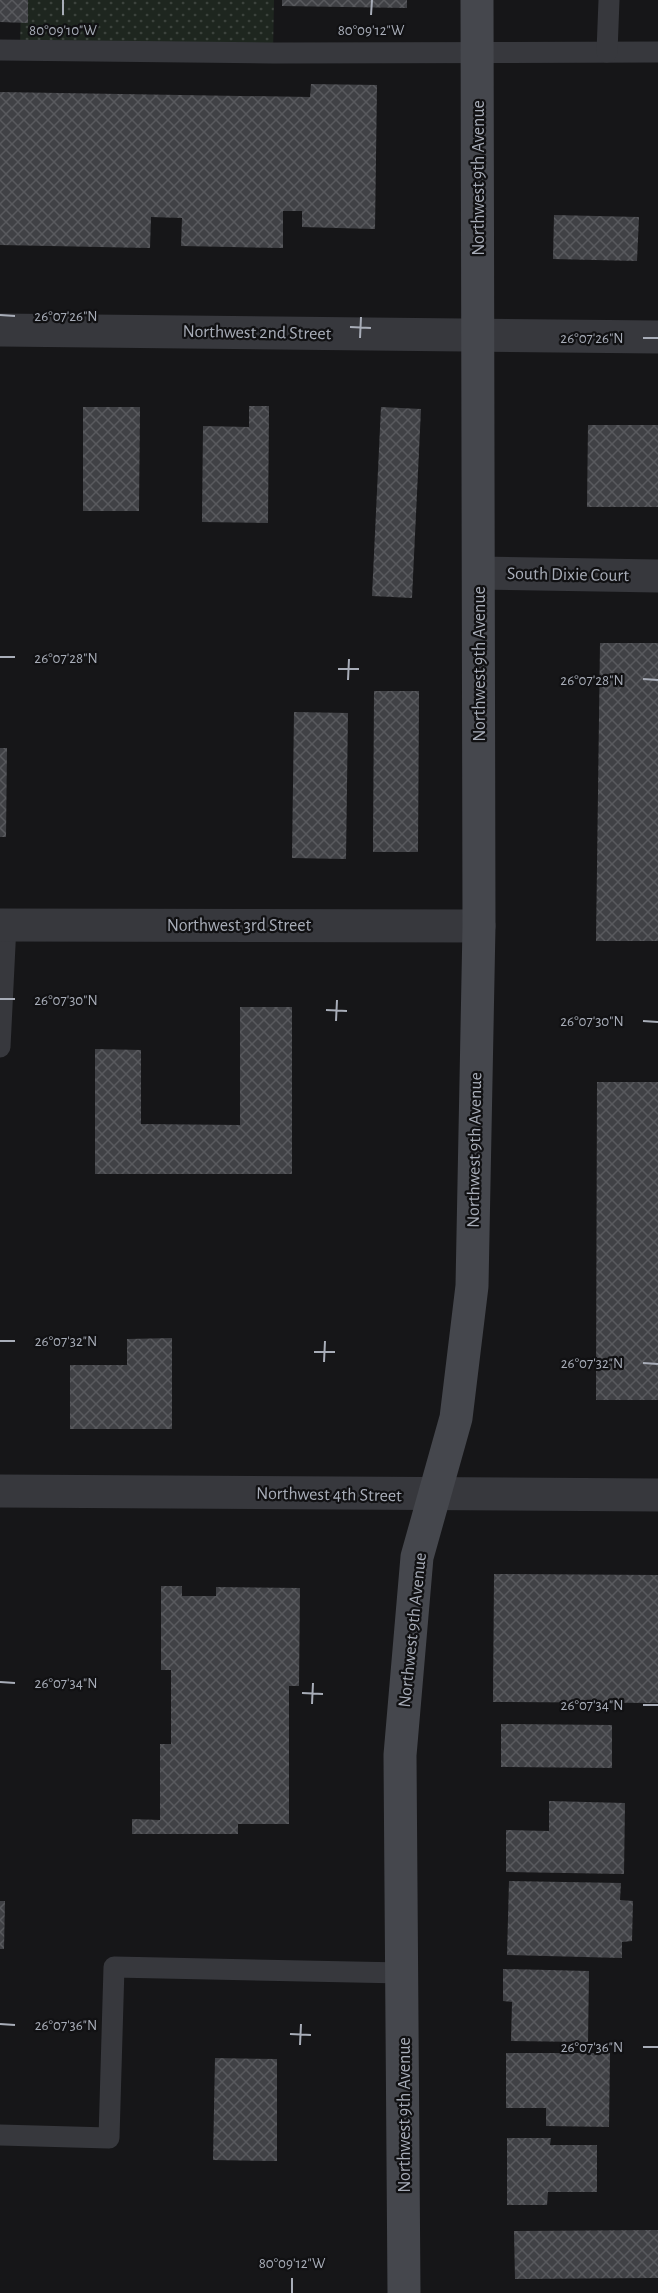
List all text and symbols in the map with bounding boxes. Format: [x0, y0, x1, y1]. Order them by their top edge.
text: 80°09'10"W [29, 23, 97, 38]
text: 80°09'12"W [338, 23, 405, 38]
street label: Northwest 9th Avenue [470, 100, 488, 256]
text: 26°07'26"N [34, 309, 98, 324]
street label: Northwest 2nd Street [182, 323, 332, 343]
text: 26°07'26"N [560, 331, 624, 346]
street label: South Dixie Court [507, 565, 629, 585]
street label: Northwest 9th Avenue [471, 586, 489, 742]
text: 26°07'28"N [34, 651, 98, 666]
text: 26°07'28"N [560, 673, 624, 688]
street label: Northwest 3rd Street [167, 917, 312, 935]
text: 26°07'30"N [34, 993, 98, 1008]
text: 26°07'30"N [560, 1014, 624, 1029]
street label: Northwest 9th Avenue [465, 1072, 485, 1228]
text: 26°07'32"N [35, 1334, 97, 1349]
text: 26°07'32"N [561, 1356, 623, 1371]
street label: Northwest 4th Street [256, 1485, 402, 1505]
street label: Northwest 9th Avenue [396, 1552, 430, 1708]
text: 26°07'34"N [35, 1676, 97, 1691]
text: 26°07'34"N [561, 1698, 623, 1713]
text: 26°07'36"N [35, 2018, 97, 2033]
street label: Northwest 9th Avenue [396, 2037, 414, 2193]
text: 26°07'36"N [561, 2040, 623, 2055]
text: 80°09'12"W [259, 2256, 326, 2271]

